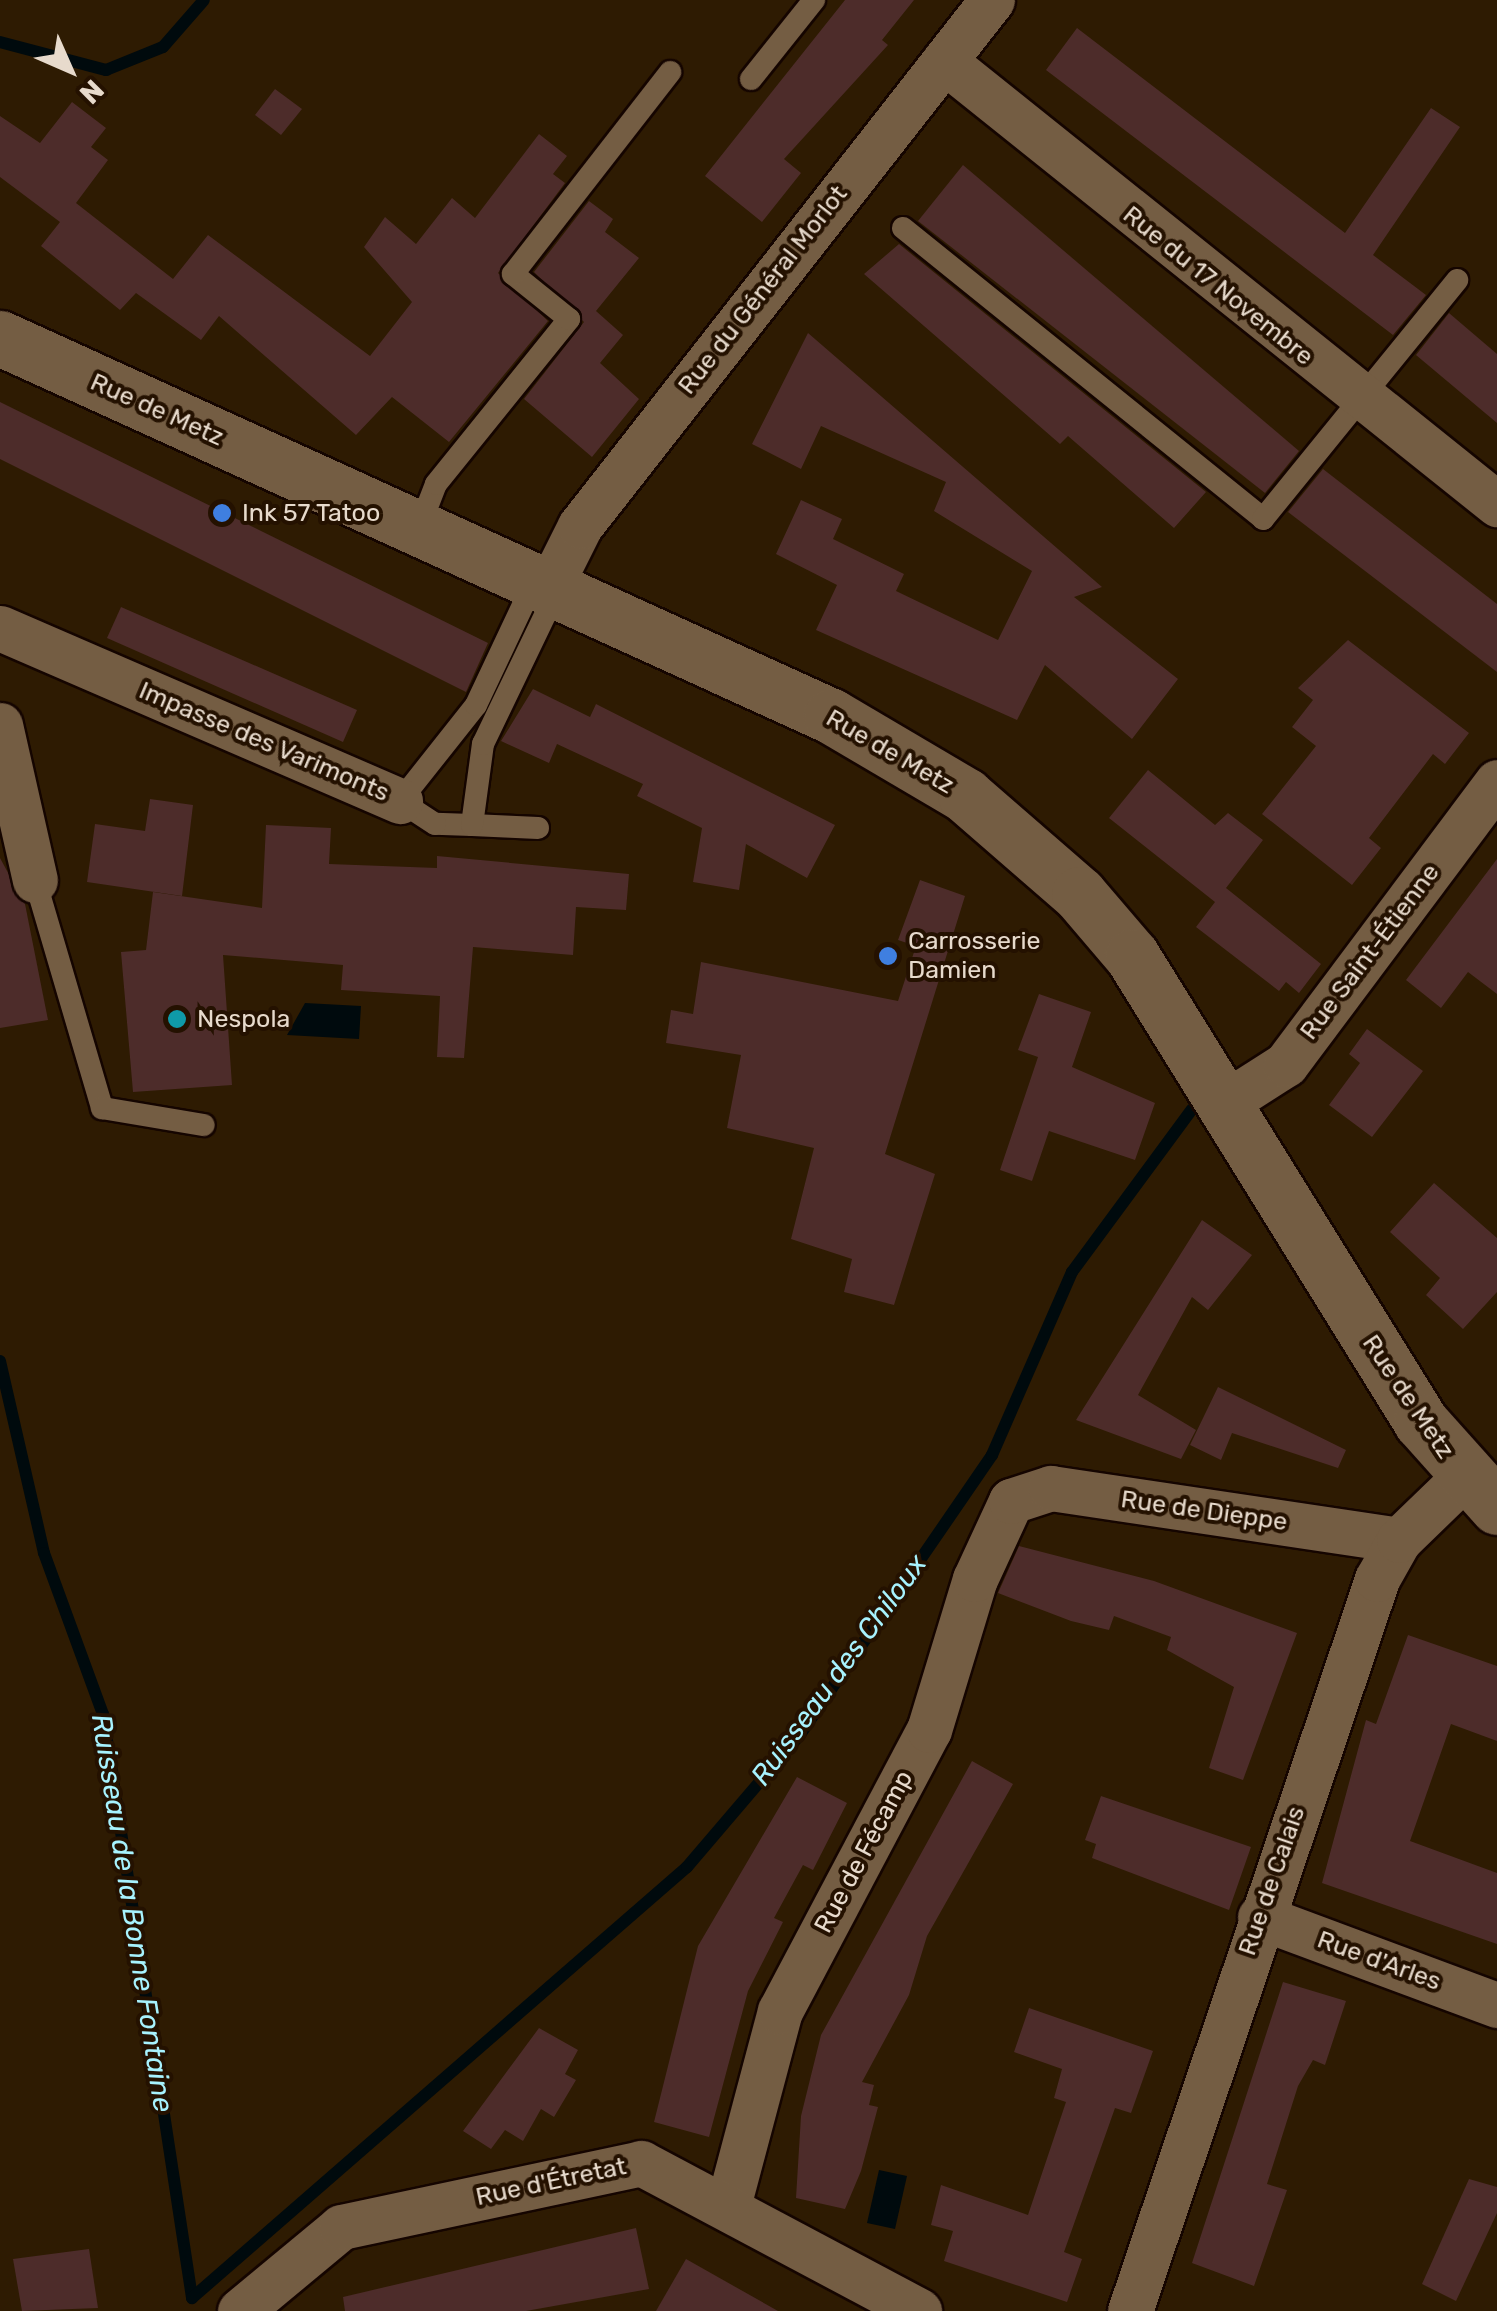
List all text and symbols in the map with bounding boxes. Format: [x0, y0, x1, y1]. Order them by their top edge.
north arrow [20, 20, 120, 120]
text: N [73, 73, 110, 110]
street label: Rue du Général Morlot [672, 180, 854, 400]
street label: Rue du 17 Novembre [1117, 200, 1319, 372]
street label: Rue de Metz [86, 367, 228, 453]
place label: Ink 57 Tatoo [242, 498, 381, 528]
marker: Ink 57 Tatoo [211, 502, 233, 524]
street label: Impasse des Varimonts [134, 676, 394, 808]
street label: Rue de Metz [821, 703, 959, 801]
street label: Rue Saint-Étienne [1294, 858, 1446, 1046]
place label: Carrosserie Damien [908, 927, 1041, 986]
marker: Carrosserie Damien [877, 945, 899, 967]
place label: Nespola [197, 1004, 290, 1034]
marker: Nespola [166, 1008, 188, 1030]
street label: Rue de Metz [1356, 1329, 1460, 1465]
street label: Rue de Dieppe [1119, 1484, 1289, 1538]
water label: Ruisseau des Chiloux [744, 1548, 934, 1792]
water label: Ruisseau de la Bonne Fontaine [84, 1711, 180, 2115]
street label: Rue de Fécamp [809, 1766, 919, 1938]
street label: Rue de Calais [1232, 1803, 1312, 1959]
street label: Rue d'Arles [1313, 1925, 1445, 1997]
street label: Rue d'Étretat [473, 2151, 629, 2213]

